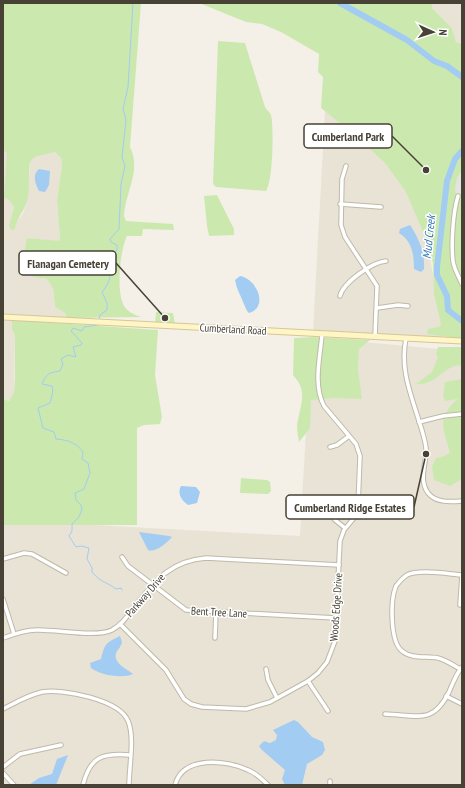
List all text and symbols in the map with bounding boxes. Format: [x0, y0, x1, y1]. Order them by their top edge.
north arrow [413, 12, 453, 52]
text: N [436, 29, 450, 36]
callout: Cumberland Park [304, 124, 392, 148]
text: Cumberland Park [312, 129, 384, 144]
water label: Mud Creek [419, 213, 438, 259]
callout: Flanagan Cemetery [19, 251, 116, 275]
text: Flanagan Cemetery [27, 256, 109, 271]
street label: Cumberland Road [199, 320, 267, 338]
callout: Cumberland Ridge Estates [286, 495, 414, 519]
text: Cumberland Ridge Estates [294, 500, 406, 515]
street label: Parkway Drive [122, 570, 168, 620]
street label: Woods Edge Drive [327, 572, 345, 642]
street label: Bent Tree Lane [191, 604, 248, 620]

